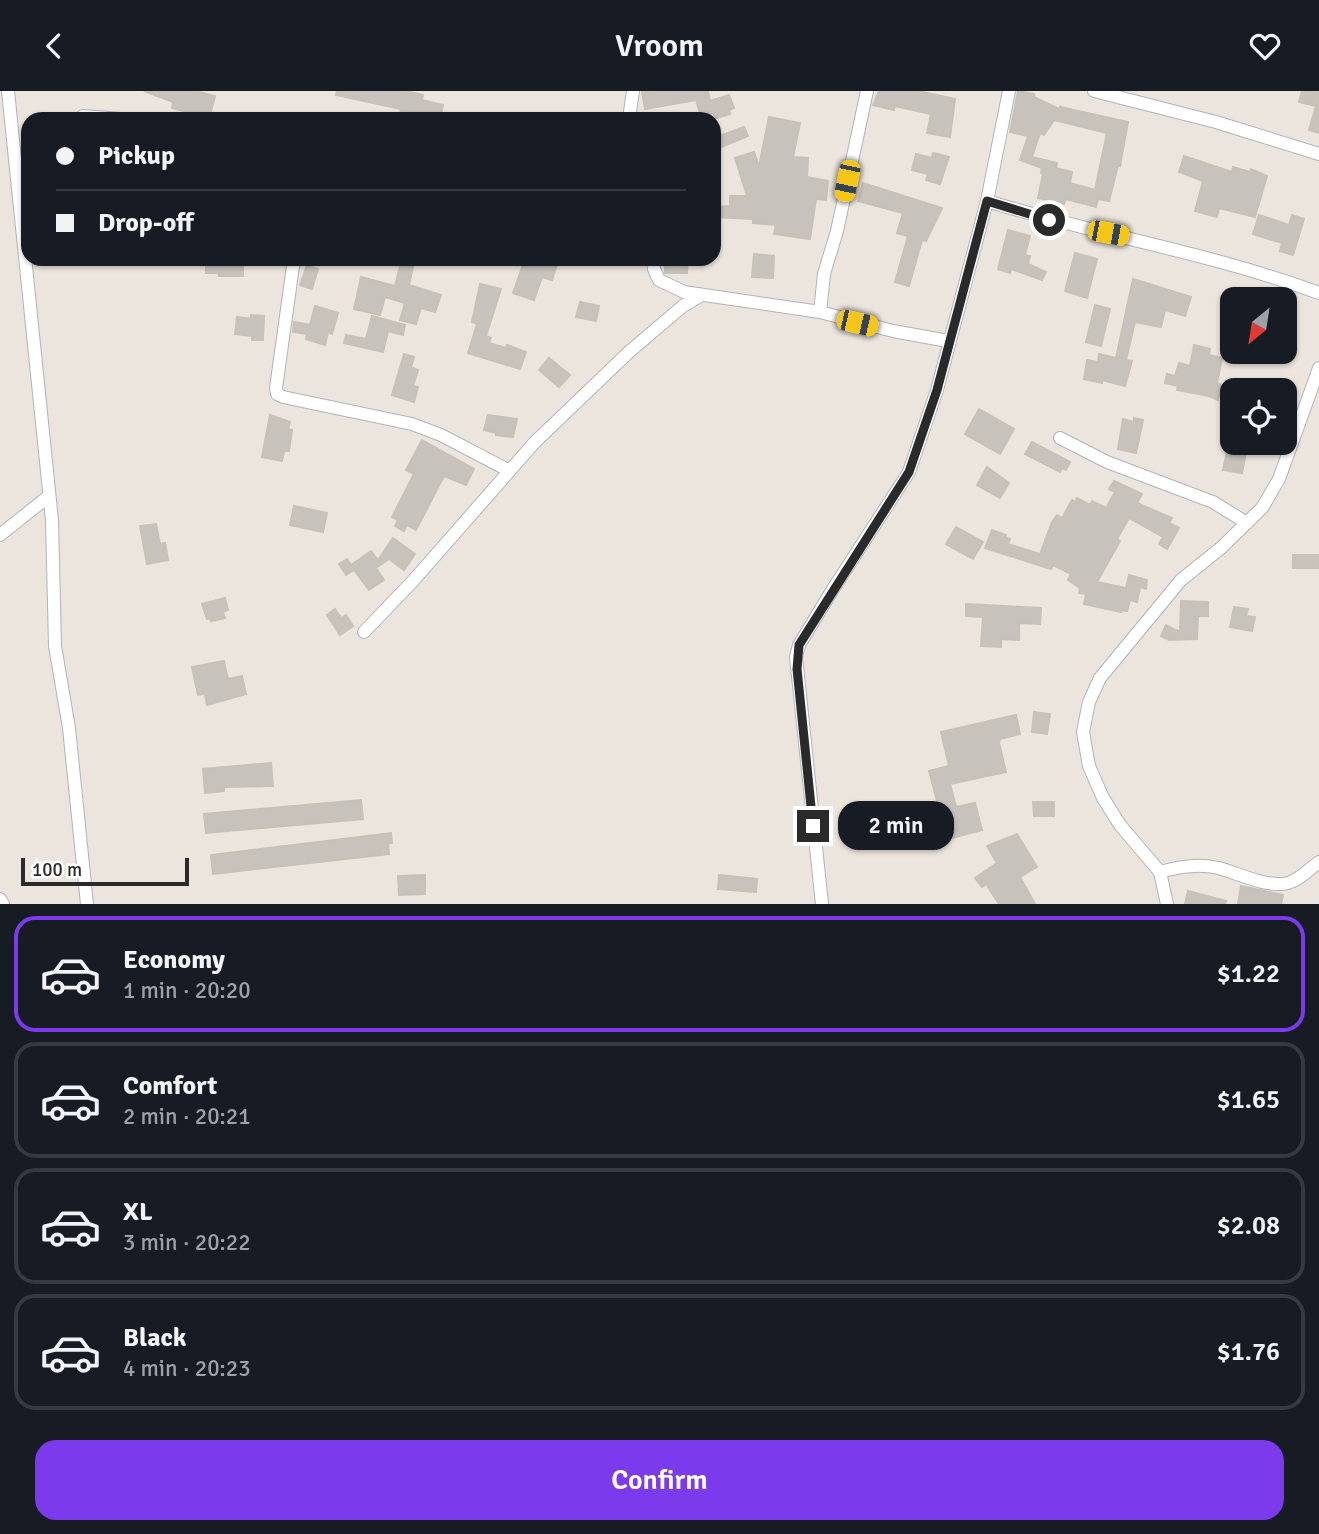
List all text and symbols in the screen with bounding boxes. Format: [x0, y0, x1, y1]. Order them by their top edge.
text: Vroom [615, 26, 704, 65]
icon: back [35, 27, 73, 65]
icon: heart [1246, 27, 1284, 65]
text: Pickup [98, 140, 175, 172]
car [833, 158, 862, 204]
route start [1033, 204, 1065, 236]
text: Drop-off [98, 207, 194, 239]
car [1086, 219, 1131, 247]
north arrow [1220, 287, 1297, 364]
map controls [1220, 287, 1297, 455]
car [835, 308, 880, 338]
button: locate [1220, 378, 1297, 455]
callout: 2 min [838, 801, 953, 851]
route end [797, 810, 829, 842]
text: 2 min [868, 811, 924, 840]
scale bar [21, 855, 189, 887]
text: 100 m [32, 858, 82, 882]
icon: car [39, 943, 102, 1006]
text: Economy [123, 944, 225, 976]
text: $1.22 [1217, 958, 1280, 990]
text: 1 min · 20:20 [123, 976, 251, 1005]
icon: car [39, 1069, 102, 1132]
text: Comfort [123, 1070, 217, 1102]
text: $1.65 [1217, 1084, 1280, 1116]
text: 2 min · 20:21 [123, 1102, 251, 1131]
icon: car [39, 1195, 102, 1258]
text: XL [123, 1196, 153, 1228]
text: $2.08 [1217, 1210, 1280, 1242]
text: 3 min · 20:22 [123, 1228, 251, 1257]
icon: car [39, 1321, 102, 1384]
text: Black [123, 1322, 186, 1354]
text: $1.76 [1217, 1336, 1280, 1368]
text: 4 min · 20:23 [123, 1354, 251, 1383]
button: Confirm [35, 1440, 1284, 1520]

